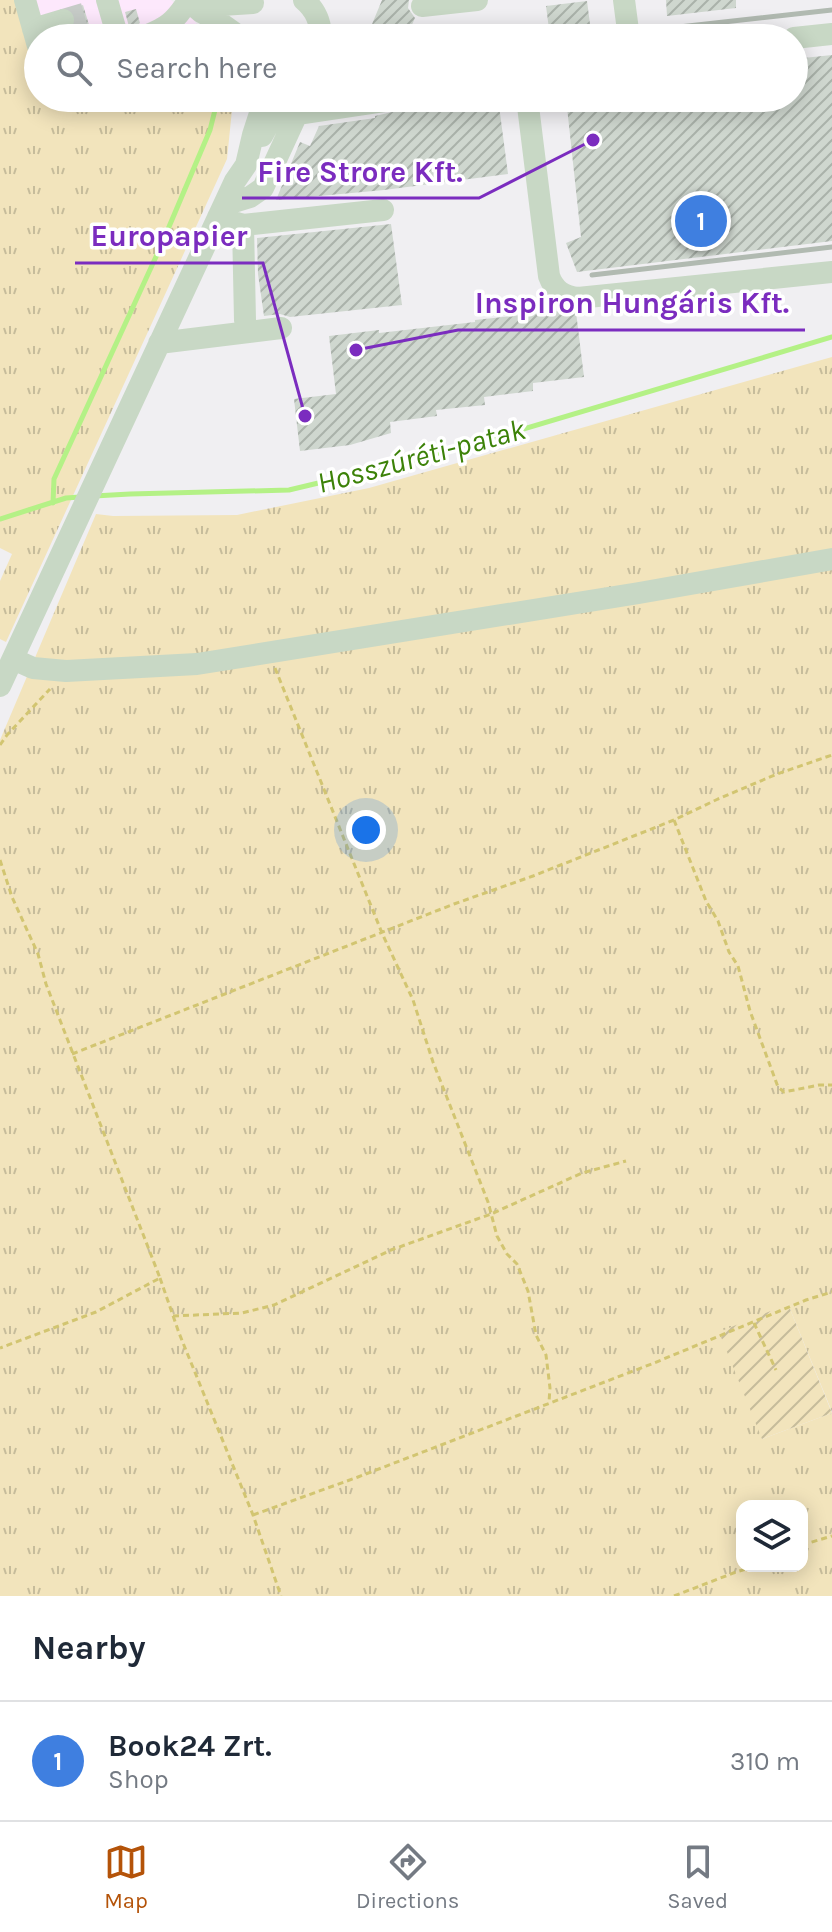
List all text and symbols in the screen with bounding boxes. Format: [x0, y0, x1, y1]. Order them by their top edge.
search box [24, 24, 808, 112]
icon: search [52, 46, 96, 90]
text: Search here [116, 50, 277, 86]
callout: Fire Strore Kft. [242, 144, 479, 198]
text: Fire Strore Kft. [257, 154, 463, 190]
pin: 1 [675, 191, 727, 251]
callout: Europapier [75, 209, 263, 263]
text: Europapier [91, 218, 248, 254]
callout: Inspiron Hungáris Kft. [458, 276, 805, 330]
text: Inspiron Hungáris Kft. [475, 285, 789, 321]
water label: Hosszúréti-patak [313, 411, 530, 501]
your location [346, 810, 386, 850]
map controls [736, 1500, 808, 1572]
button: layers [736, 1500, 808, 1572]
text: Nearby [32, 1628, 146, 1668]
text: Book24 Zrt. [108, 1728, 272, 1764]
text: 1 [53, 1746, 63, 1777]
text: 310 m [730, 1746, 800, 1777]
text: Shop [108, 1764, 169, 1795]
tab: Map [104, 1840, 148, 1914]
tab: Directions [356, 1840, 459, 1914]
tab: Saved [667, 1840, 728, 1914]

